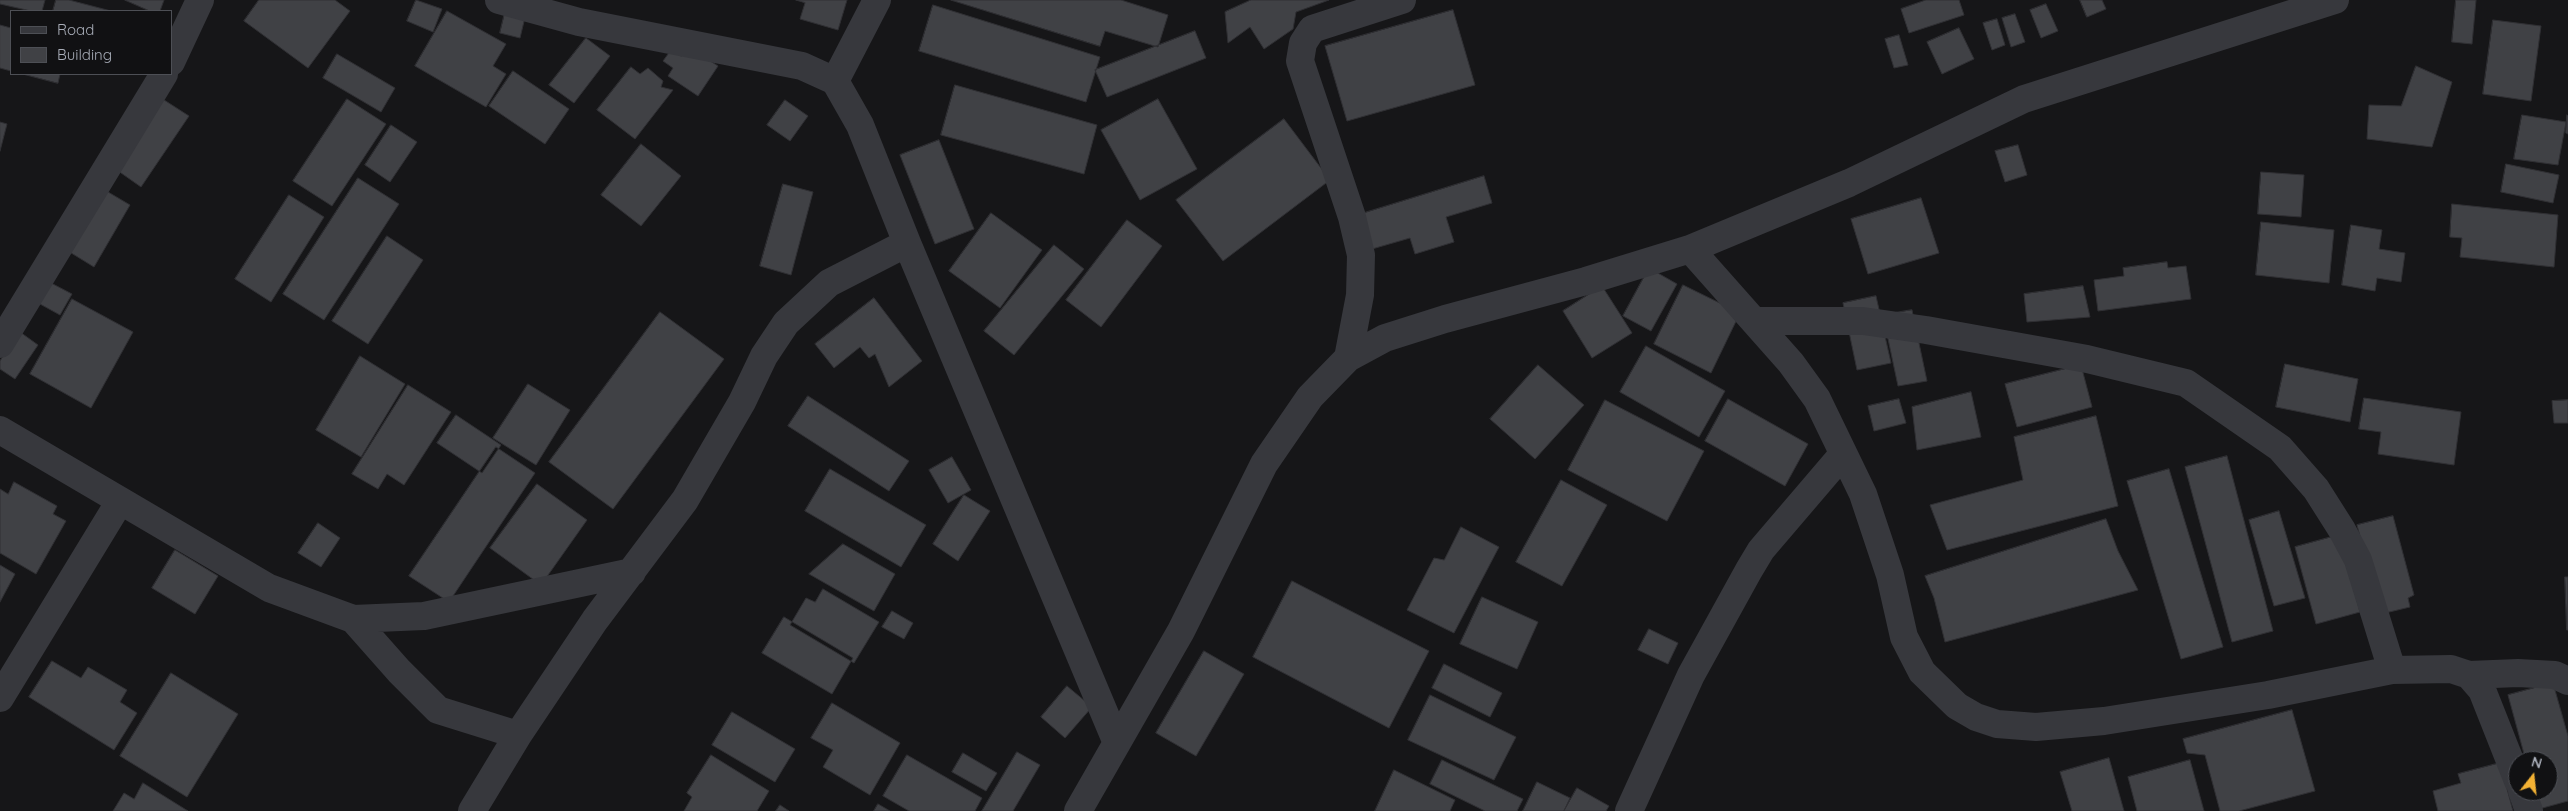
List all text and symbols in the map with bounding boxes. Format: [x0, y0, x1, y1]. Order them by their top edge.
legend [10, 10, 172, 75]
text: Road [57, 20, 94, 39]
text: Building [57, 45, 112, 64]
north arrow [2508, 751, 2558, 801]
text: N [2529, 752, 2544, 773]

